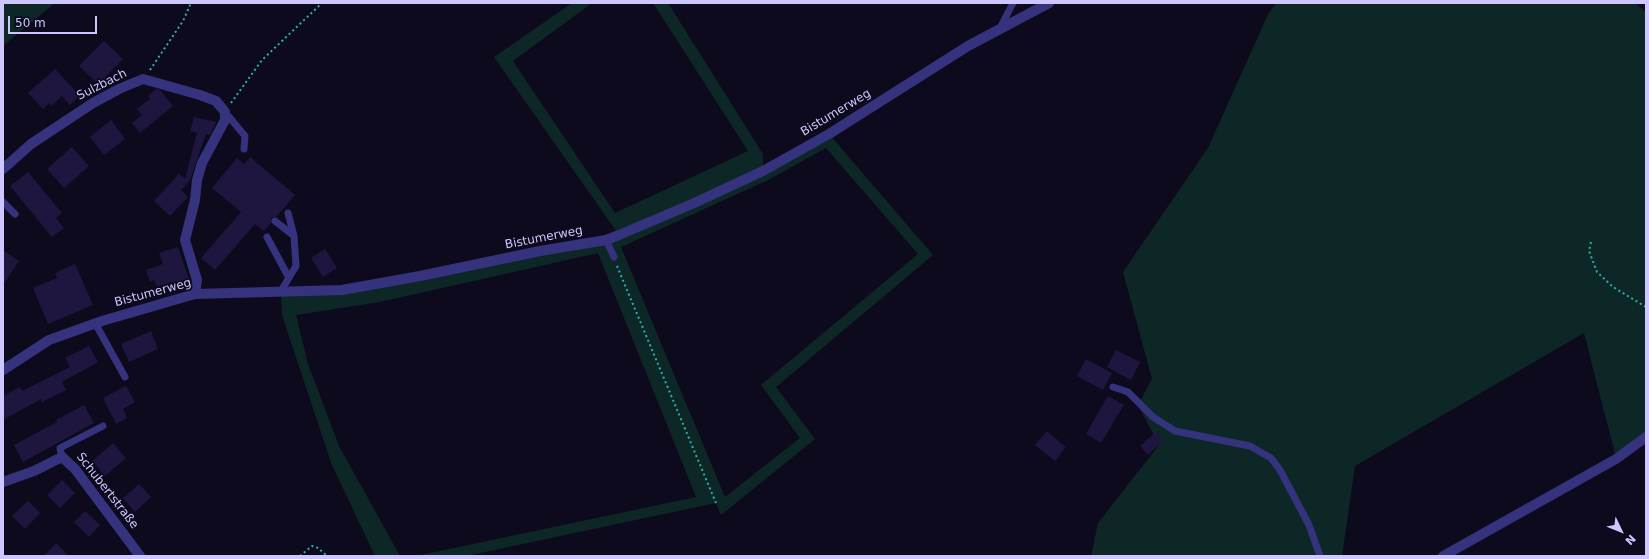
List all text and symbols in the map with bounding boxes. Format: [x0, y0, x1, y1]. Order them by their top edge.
scale bar [10, 8, 99, 34]
text: 50 m [15, 16, 46, 30]
street label: Sulzbach [75, 66, 129, 104]
street label: Bistumerweg [798, 86, 874, 140]
street label: Bistumerweg [504, 223, 584, 253]
street label: Bistumerweg [113, 276, 193, 310]
street label: Schubertstraße [73, 450, 141, 532]
north arrow [1601, 511, 1641, 551]
text: N [1622, 532, 1638, 547]

